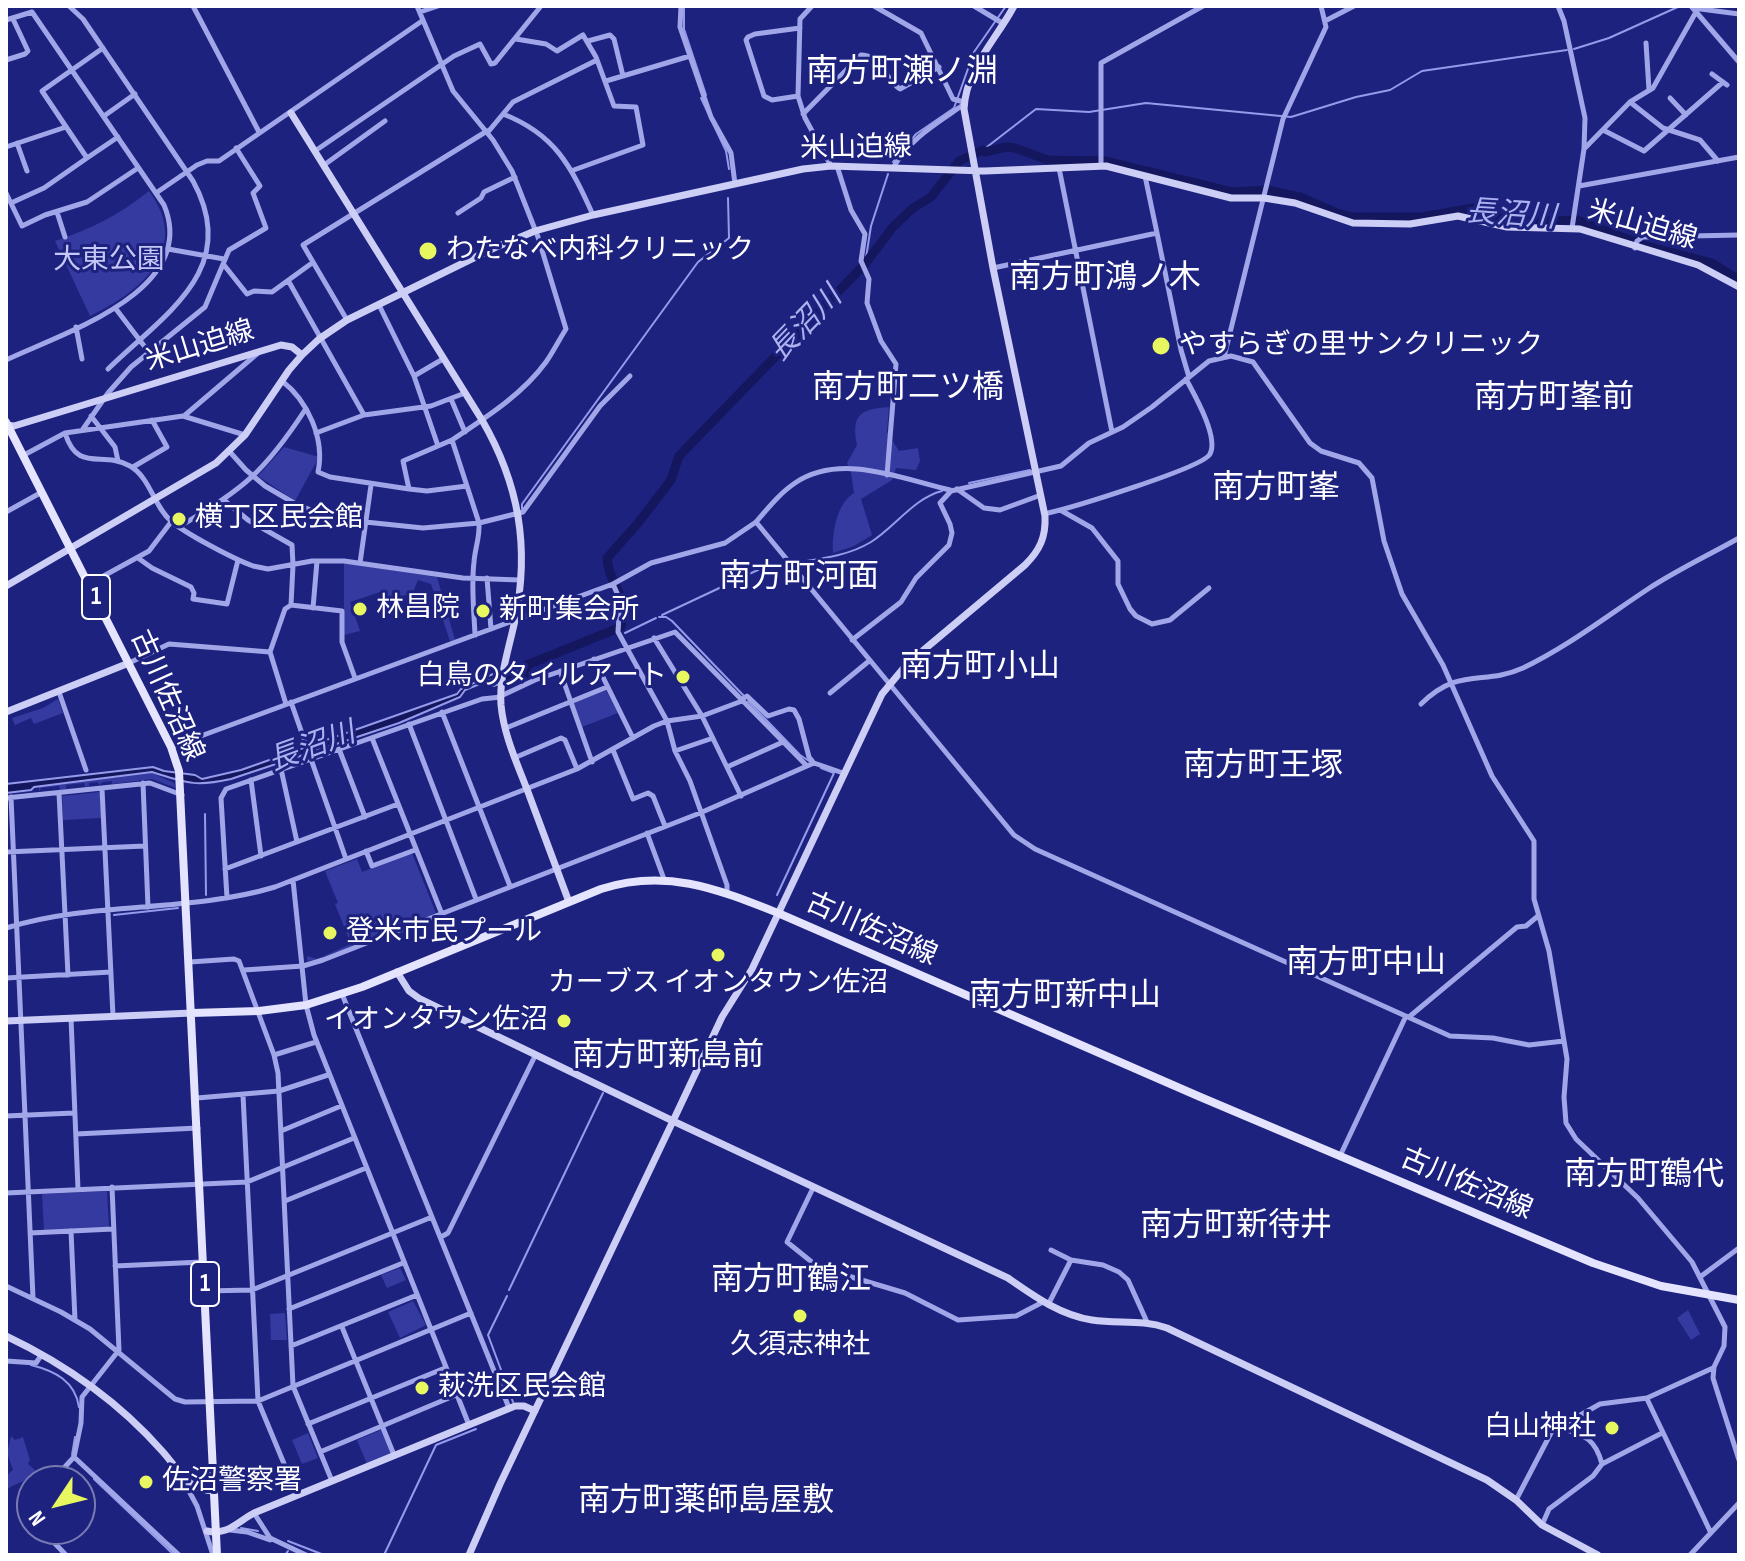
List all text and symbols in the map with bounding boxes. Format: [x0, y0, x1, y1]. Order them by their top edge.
district label: 南方町瀬ノ淵 [806, 54, 998, 92]
street label: 米山迫線 [800, 131, 912, 167]
street label: 米山迫線 [1584, 194, 1700, 258]
water label: 長沼川 [1465, 195, 1557, 237]
place label: わたなべ内科クリニック [446, 234, 754, 268]
marker: わたなべ内科クリニック [417, 240, 439, 262]
park label: 大東公園 [53, 244, 165, 278]
district label: 南方町鴻ノ木 [1009, 260, 1201, 298]
water label: 長沼川 [762, 280, 850, 370]
street label: 米山迫線 [142, 315, 258, 379]
place label: やすらぎの里サンクリニック [1179, 329, 1543, 363]
marker: やすらぎの里サンクリニック [1150, 335, 1172, 357]
district label: 南方町二ツ橋 [812, 370, 1004, 408]
district label: 南方町峯前 [1474, 380, 1634, 418]
district label: 南方町峯 [1212, 470, 1340, 508]
place label: 横丁区民会館 [195, 502, 363, 536]
marker: 横丁区民会館 [170, 510, 188, 528]
district label: 南方町河面 [719, 559, 879, 597]
road number: 1 [82, 575, 110, 619]
place label: 林昌院 [376, 592, 460, 626]
place label: 新町集会所 [499, 594, 639, 628]
marker: 林昌院 [351, 600, 369, 618]
marker: 新町集会所 [474, 602, 492, 620]
street label: 古川佐沼線 [122, 625, 210, 767]
district label: 南方町小山 [900, 649, 1060, 687]
place label: 白鳥のタイルアート [417, 660, 667, 694]
marker: 白鳥のタイルアート [674, 668, 692, 686]
water label: 長沼川 [264, 716, 360, 780]
district label: 南方町王塚 [1183, 748, 1343, 786]
street label: 古川佐沼線 [800, 886, 942, 974]
place label: 登米市民プール [346, 916, 542, 950]
marker: 登米市民プール [321, 924, 339, 942]
district label: 南方町中山 [1286, 945, 1446, 983]
marker: カーブス イオンタウン佐沼 [709, 946, 727, 964]
place label: カーブス イオンタウン佐沼 [548, 967, 888, 1001]
district label: 南方町新中山 [969, 978, 1161, 1016]
place label: イオンタウン佐沼 [324, 1004, 548, 1038]
marker: イオンタウン佐沼 [555, 1012, 573, 1030]
district label: 南方町新島前 [572, 1038, 764, 1076]
street label: 古川佐沼線 [1395, 1142, 1537, 1228]
district label: 南方町鶴代 [1564, 1157, 1724, 1195]
district label: 南方町新待井 [1140, 1208, 1332, 1246]
road number: 1 [191, 1262, 219, 1306]
district label: 南方町鶴江 [711, 1262, 871, 1300]
marker: 久須志神社 [791, 1307, 809, 1325]
place label: 久須志神社 [730, 1329, 870, 1363]
place label: 萩洗区民会館 [438, 1371, 606, 1405]
marker: 萩洗区民会館 [413, 1379, 431, 1397]
place label: 白山神社 [1484, 1411, 1596, 1445]
marker: 白山神社 [1603, 1419, 1621, 1437]
north arrow [16, 1465, 96, 1545]
place label: 佐沼警察署 [162, 1465, 302, 1499]
marker: 佐沼警察署 [137, 1473, 155, 1491]
district label: 南方町薬師島屋敷 [578, 1483, 834, 1521]
text: N [23, 1505, 52, 1530]

